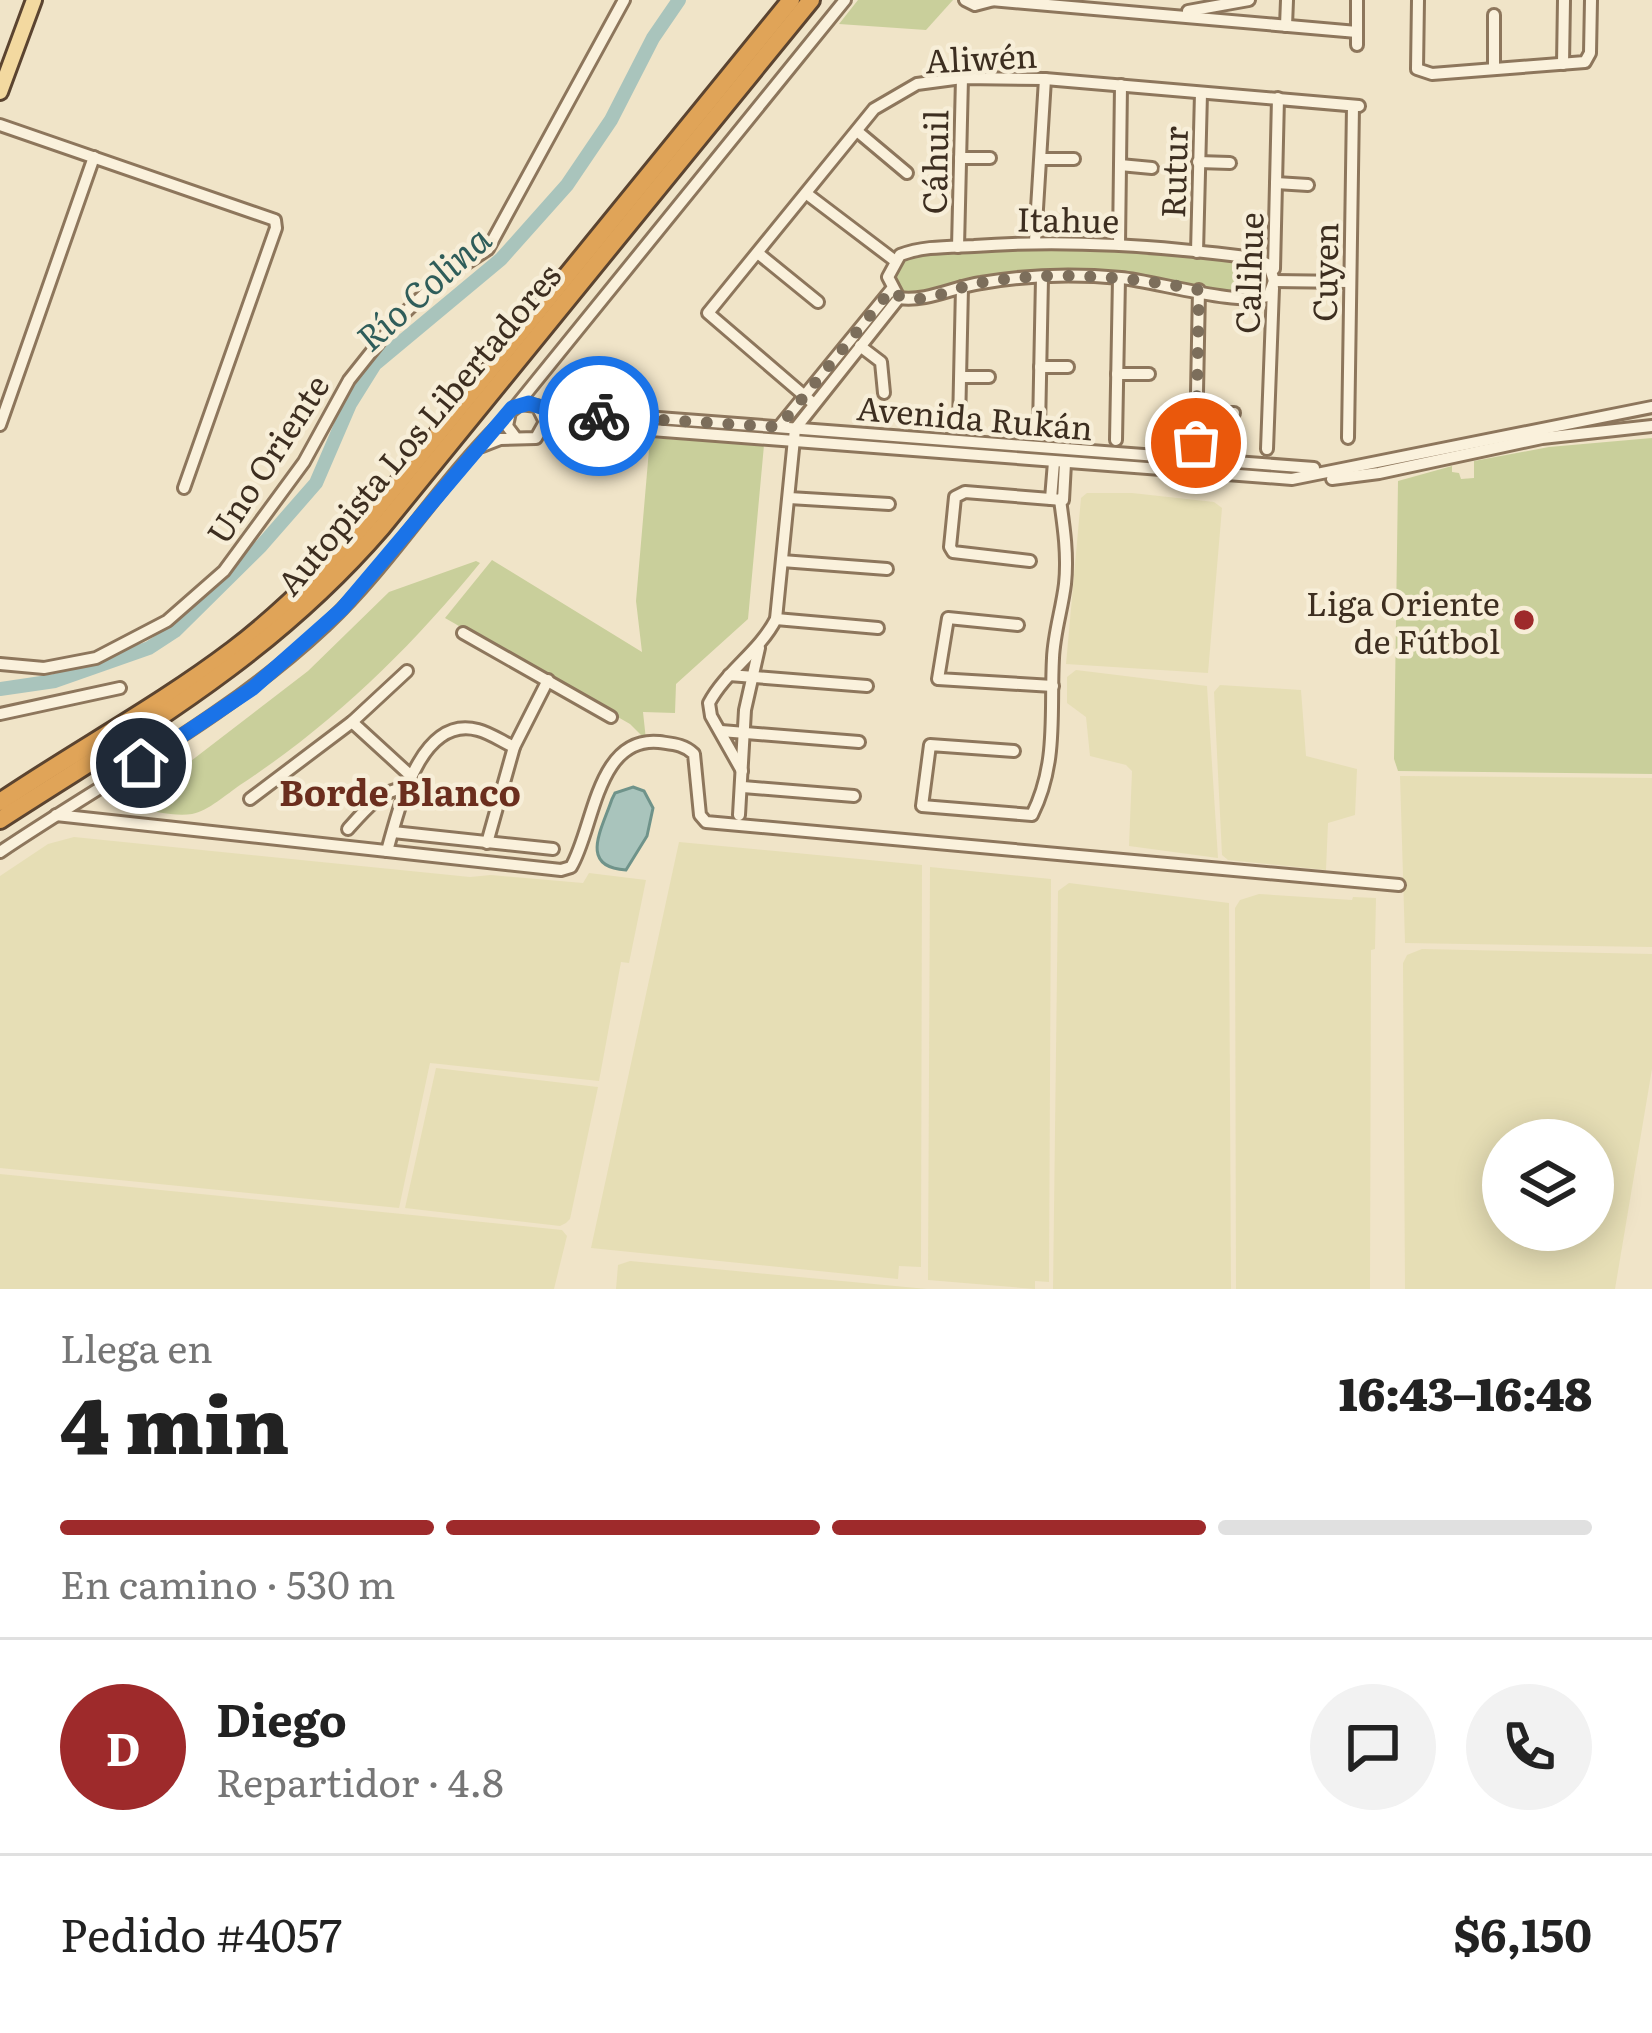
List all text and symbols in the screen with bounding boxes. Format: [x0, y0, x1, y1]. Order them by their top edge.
street label: Aliwén [924, 29, 1038, 83]
street label: Cáhuil [908, 109, 958, 215]
street label: Rutur [1146, 125, 1198, 219]
street label: Itahue [1016, 193, 1120, 243]
street label: Calihue [1220, 211, 1274, 335]
water label: Río Colina [343, 212, 501, 362]
street label: Cuyen [1298, 222, 1348, 322]
street label: Autopista Los Libertadores [263, 251, 571, 605]
courier [539, 356, 659, 476]
street label: Uno Oriente [193, 364, 339, 552]
street label: Avenida Rukán [855, 381, 1095, 451]
icon: bike [566, 383, 632, 449]
pin [1145, 392, 1247, 494]
icon: bag [1163, 410, 1229, 476]
place label: Liga Oriente de Fútbol [1306, 577, 1500, 664]
marker: Liga Oriente de Fútbol [1511, 607, 1537, 633]
pin [90, 712, 192, 814]
icon: home [108, 730, 174, 796]
district label: Borde Blanco [279, 764, 521, 817]
map controls [1482, 1119, 1614, 1251]
button: layers [1482, 1119, 1614, 1251]
text: Llega en [60, 1317, 213, 1375]
text: 16:43–16:48 [1339, 1358, 1592, 1425]
text: 4 min [60, 1362, 290, 1478]
text: En camino · 530 m [60, 1553, 396, 1611]
text: Diego [216, 1684, 347, 1751]
button: chat [1310, 1684, 1436, 1810]
button: phone [1466, 1684, 1592, 1810]
text: D [105, 1713, 141, 1780]
text: Repartidor · 4.8 [216, 1751, 504, 1809]
text: Pedido #4057 [60, 1899, 342, 1966]
text: $6,150 [1453, 1899, 1592, 1966]

